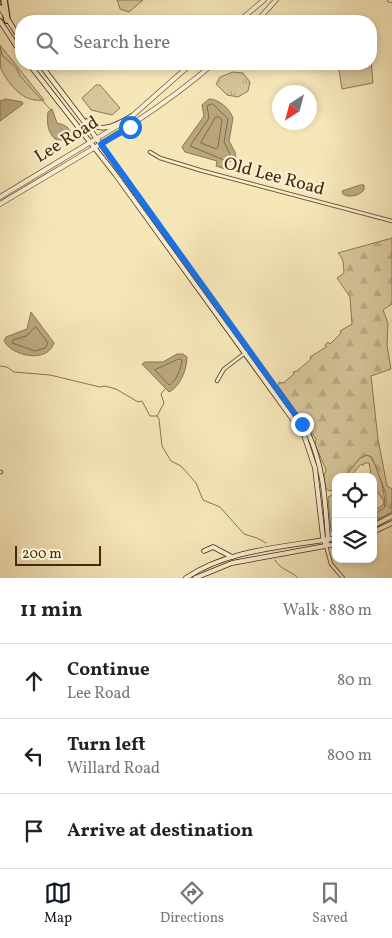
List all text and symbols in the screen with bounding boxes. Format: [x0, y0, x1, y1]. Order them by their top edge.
search box [15, 15, 377, 70]
icon: search [33, 29, 61, 57]
text: Search here [73, 30, 170, 56]
north arrow [272, 85, 317, 130]
street label: Lee Road [30, 110, 104, 170]
route start [119, 116, 142, 139]
street label: Old Lee Road [221, 152, 327, 202]
route end [291, 413, 314, 436]
map controls [332, 473, 377, 563]
button: locate [332, 473, 377, 518]
button: layers [332, 518, 377, 563]
scale bar [15, 543, 101, 566]
text: 200 m [22, 545, 62, 564]
text: 11 min [20, 596, 83, 625]
text: Walk · 880 m [283, 600, 372, 622]
text: Continue [67, 657, 150, 683]
icon: ahead [20, 667, 48, 695]
text: 80 m [337, 670, 372, 692]
text: Lee Road [67, 683, 130, 705]
text: Turn left [67, 732, 146, 758]
icon: left [20, 742, 48, 770]
text: 800 m [327, 745, 372, 767]
text: Willard Road [67, 758, 160, 780]
icon: arrive [20, 817, 48, 845]
text: Arrive at destination [67, 818, 253, 844]
tab: Map [44, 879, 72, 928]
tab: Directions [160, 879, 224, 928]
tab: Saved [312, 879, 348, 928]

